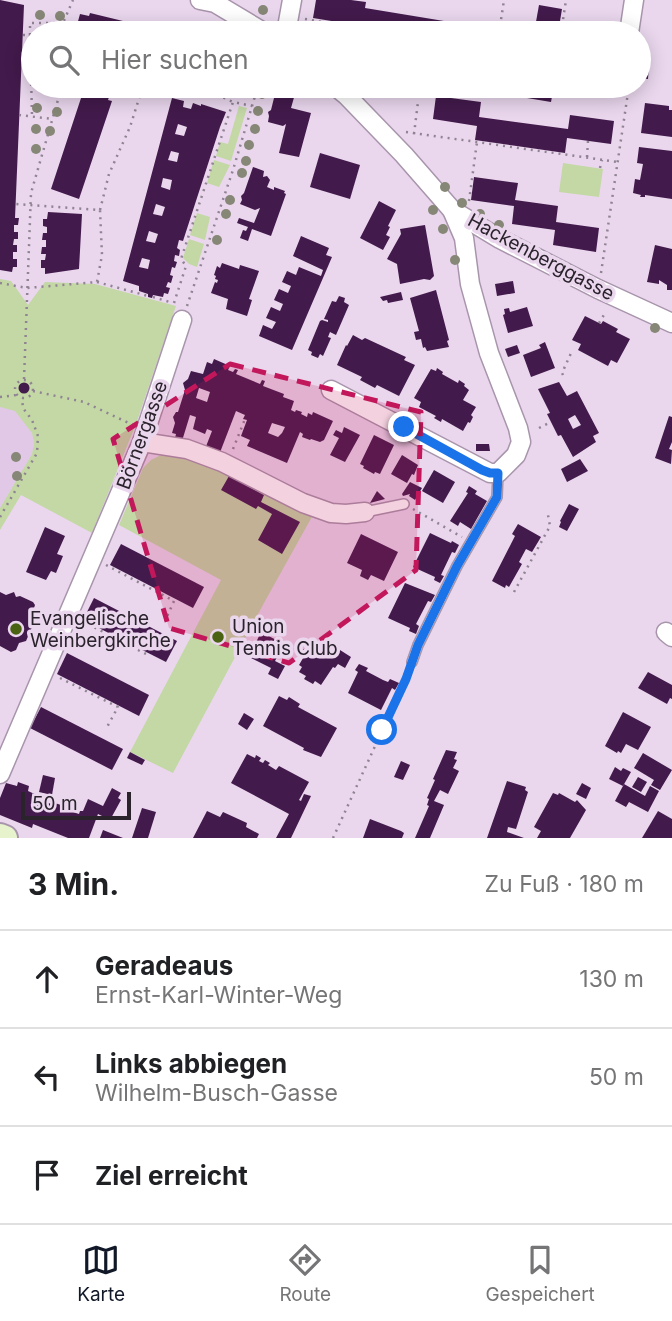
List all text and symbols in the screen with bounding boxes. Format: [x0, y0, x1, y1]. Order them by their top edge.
search box [21, 21, 651, 98]
icon: search [45, 41, 83, 79]
text: Hier suchen [101, 44, 249, 75]
street label: Hackenberggasse [464, 209, 618, 305]
street label: Börnergasse [112, 378, 172, 492]
route end [388, 411, 419, 442]
place label: Evangelische Weinbergkirche [30, 607, 171, 652]
place label: Union Tennis Club [232, 615, 338, 660]
marker: Evangelische Weinbergkirche [8, 621, 24, 637]
marker: Union Tennis Club [210, 629, 226, 645]
route start [366, 714, 397, 745]
scale bar [21, 789, 131, 821]
text: 50 m [32, 792, 78, 815]
text: 3 Min. [28, 866, 119, 902]
text: Zu Fuß · 180 m [485, 870, 644, 898]
text: Geradeaus [95, 950, 233, 981]
icon: ahead [28, 960, 66, 998]
text: 130 m [579, 965, 644, 993]
text: Ernst-Karl-Winter-Weg [95, 981, 342, 1009]
text: Links abbiegen [95, 1048, 287, 1079]
icon: left [28, 1058, 66, 1096]
text: 50 m [589, 1063, 644, 1091]
text: Wilhelm-Busch-Gasse [95, 1079, 338, 1107]
icon: arrive [28, 1156, 66, 1194]
text: Ziel erreicht [95, 1160, 248, 1191]
tab: Karte [77, 1241, 125, 1306]
tab: Route [279, 1241, 331, 1306]
tab: Gespeichert [485, 1241, 595, 1306]

